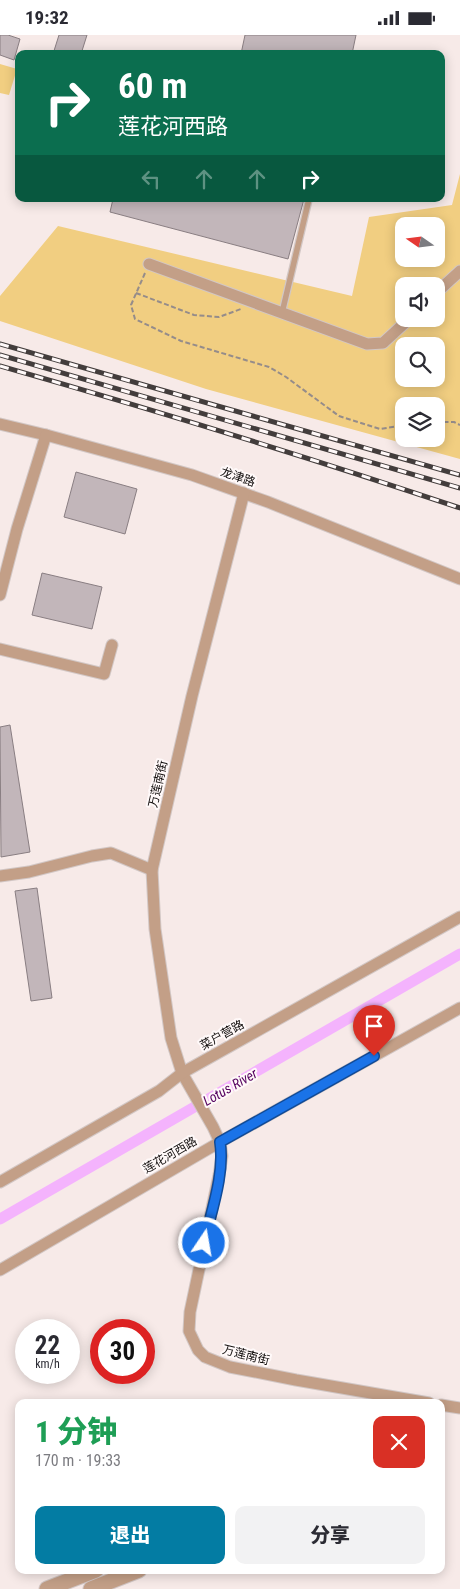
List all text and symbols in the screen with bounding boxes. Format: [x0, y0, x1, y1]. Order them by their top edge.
text: 19:32 [25, 6, 69, 29]
text: 60 m [118, 66, 187, 107]
icon: right [35, 70, 100, 135]
text: 莲花河西路 [118, 114, 228, 139]
icon: left [137, 165, 165, 193]
icon: ahead [190, 165, 218, 193]
icon: ahead [243, 165, 271, 193]
icon: right [296, 165, 324, 193]
north arrow [395, 217, 445, 267]
map controls [395, 217, 445, 447]
button: sound [395, 277, 445, 327]
button: search [395, 337, 445, 387]
button: layers [395, 397, 445, 447]
street label: 龙津路 [219, 465, 257, 489]
street label: 万莲南街 [146, 759, 170, 809]
pin [353, 1005, 395, 1056]
icon: arrive [360, 1012, 388, 1040]
street label: 菜户营路 [198, 1017, 246, 1053]
water label: Lotus River [200, 1065, 261, 1109]
street label: 莲花河西路 [141, 1134, 199, 1176]
position arrow [177, 1216, 229, 1268]
speed limit sign: 30 [90, 1319, 155, 1384]
text: 22 [35, 1331, 60, 1360]
street label: 万莲南街 [221, 1342, 271, 1368]
text: km/h [35, 1357, 60, 1371]
text: 1 分钟 [35, 1414, 117, 1449]
button: close [373, 1416, 425, 1468]
text: 170 m · 19:33 [35, 1451, 121, 1470]
button: 退出 [35, 1506, 225, 1564]
button: 分享 [235, 1506, 425, 1564]

